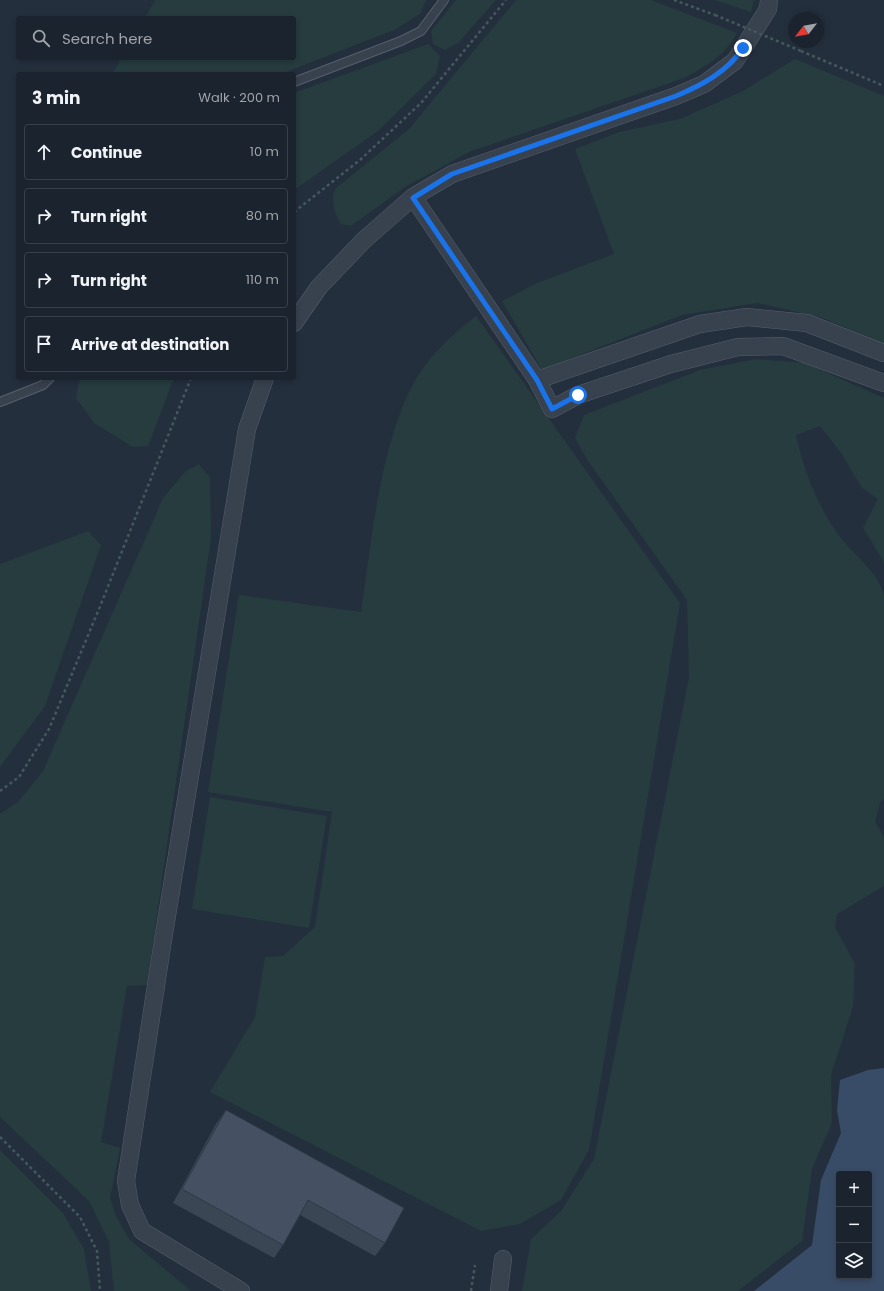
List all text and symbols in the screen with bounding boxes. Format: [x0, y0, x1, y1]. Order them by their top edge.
north arrow [788, 12, 824, 48]
search box [16, 16, 296, 60]
icon: search [30, 27, 52, 49]
text: Search here [62, 28, 152, 49]
route end [734, 39, 752, 57]
text: 3 min [32, 86, 80, 110]
text: Walk · 200 m [198, 88, 280, 107]
icon: ahead [33, 141, 55, 163]
text: Continue [71, 142, 142, 163]
text: 10 m [250, 142, 279, 161]
icon: right [33, 205, 55, 227]
text: Turn right [71, 206, 147, 227]
text: 80 m [246, 206, 279, 225]
icon: right [33, 269, 55, 291]
text: Turn right [71, 270, 147, 291]
text: 110 m [246, 270, 279, 289]
icon: arrive [33, 333, 55, 355]
text: Arrive at destination [71, 334, 229, 355]
route start [569, 386, 587, 404]
map controls [836, 1171, 872, 1279]
button: + [836, 1171, 872, 1207]
button: − [836, 1207, 872, 1243]
button: layers [836, 1243, 872, 1279]

